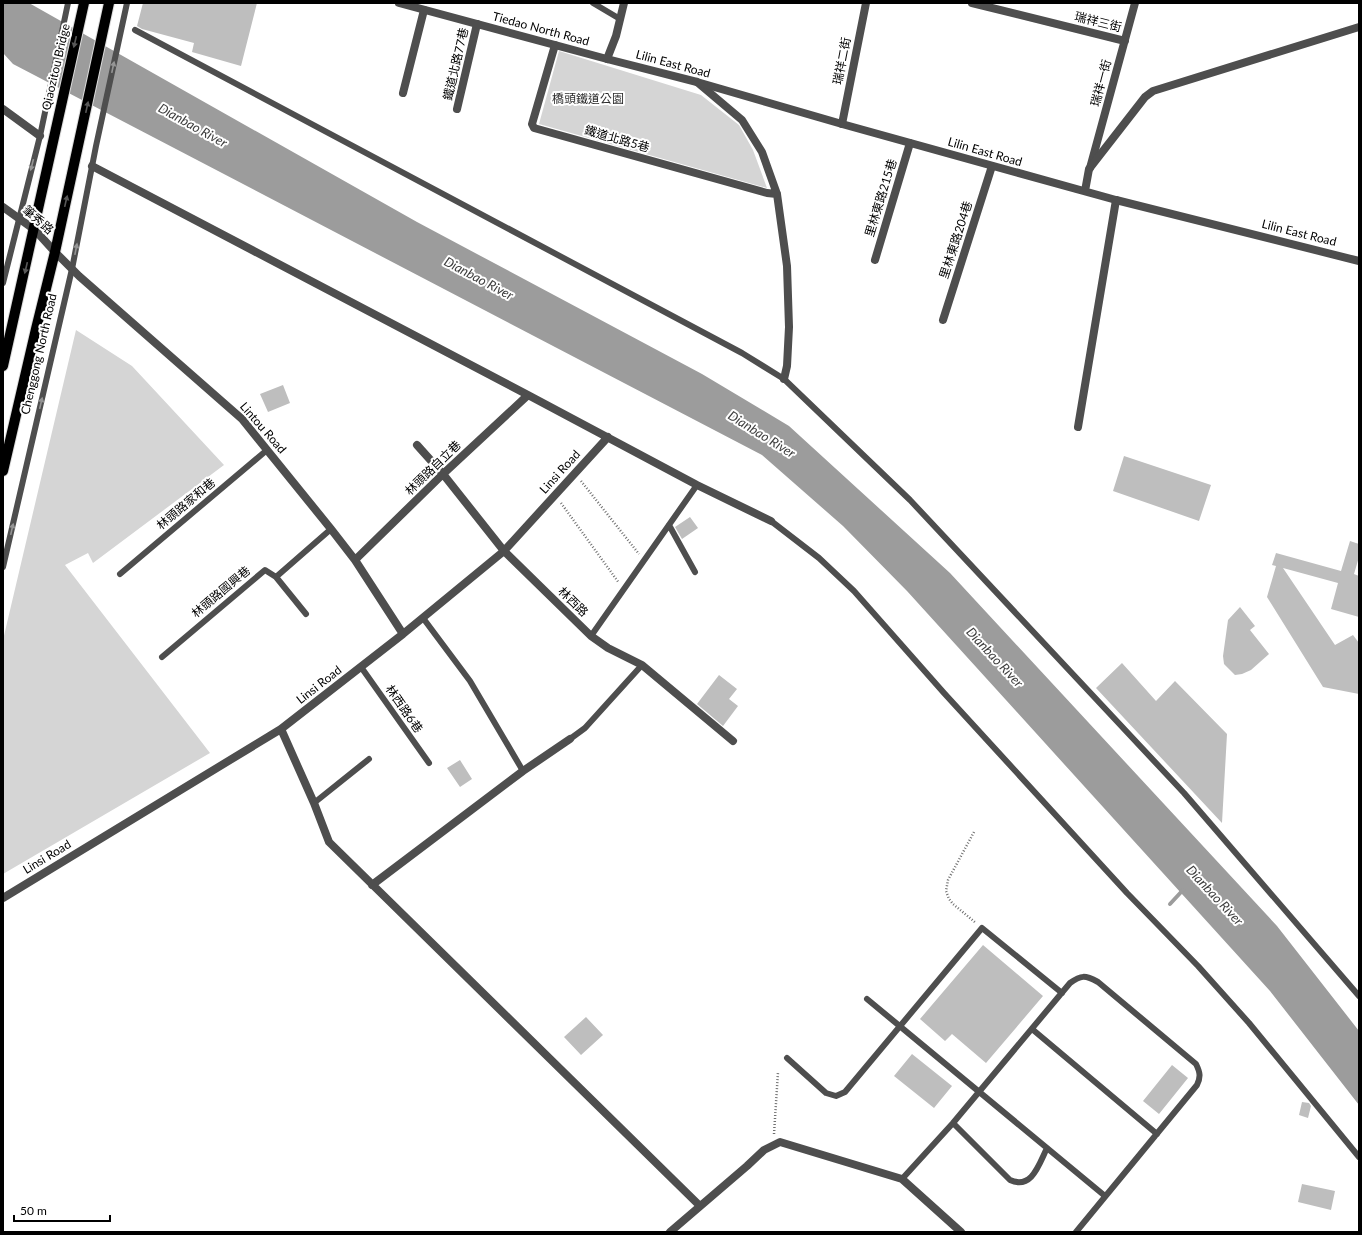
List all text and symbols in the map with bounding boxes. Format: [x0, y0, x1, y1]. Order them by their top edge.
street label: Tiedao North Road [491, 8, 591, 49]
street label: 瑞祥三街 [1073, 8, 1123, 35]
street label: Qiaozitou Bridge [38, 22, 73, 112]
street label: 鐵道北路77巷 [440, 26, 471, 102]
one-way arrow [72, 36, 78, 48]
street label: 瑞祥二街 [830, 36, 853, 86]
street label: Lilin East Road [634, 46, 712, 81]
street label: 瑞祥一街 [1087, 58, 1114, 108]
one-way arrow [110, 61, 116, 73]
park label: 橋頭鐵道公園 [552, 91, 624, 106]
one-way arrow [84, 100, 90, 113]
water label: Dianbao River [156, 100, 231, 151]
street label: 鐵道北路5巷 [583, 122, 651, 155]
street label: Lilin East Road [946, 134, 1024, 169]
street label: 里林東路215巷 [862, 157, 900, 239]
one-way arrow [29, 159, 35, 171]
one-way arrow [64, 194, 70, 207]
street label: 里林東路204巷 [936, 199, 975, 281]
street label: 筆秀路 [20, 202, 57, 237]
street label: Lilin East Road [1260, 216, 1338, 249]
one-way arrow [73, 242, 79, 255]
water label: Dianbao River [442, 253, 517, 303]
one-way arrow [23, 262, 29, 274]
street label: Chenggong North Road [17, 292, 60, 416]
one-way arrow [39, 396, 45, 409]
street label: Lintou Road [237, 399, 290, 456]
water label: Dianbao River [725, 407, 799, 461]
street label: 林頭路自立巷 [402, 437, 464, 498]
street label: Linsi Road [536, 447, 583, 497]
street label: 林頭路家和巷 [153, 475, 218, 533]
one-way arrow [9, 523, 15, 535]
street label: 林頭路國興巷 [188, 563, 253, 621]
street label: 林西路 [555, 584, 592, 620]
water label: Dianbao River [963, 624, 1027, 691]
street label: Linsi Road [293, 662, 344, 707]
street label: 林西路6巷 [383, 682, 426, 736]
street label: Linsi Road [20, 836, 74, 877]
water label: Dianbao River [1183, 862, 1247, 929]
scale bar [14, 1197, 110, 1223]
text: 50 m [20, 1203, 47, 1218]

